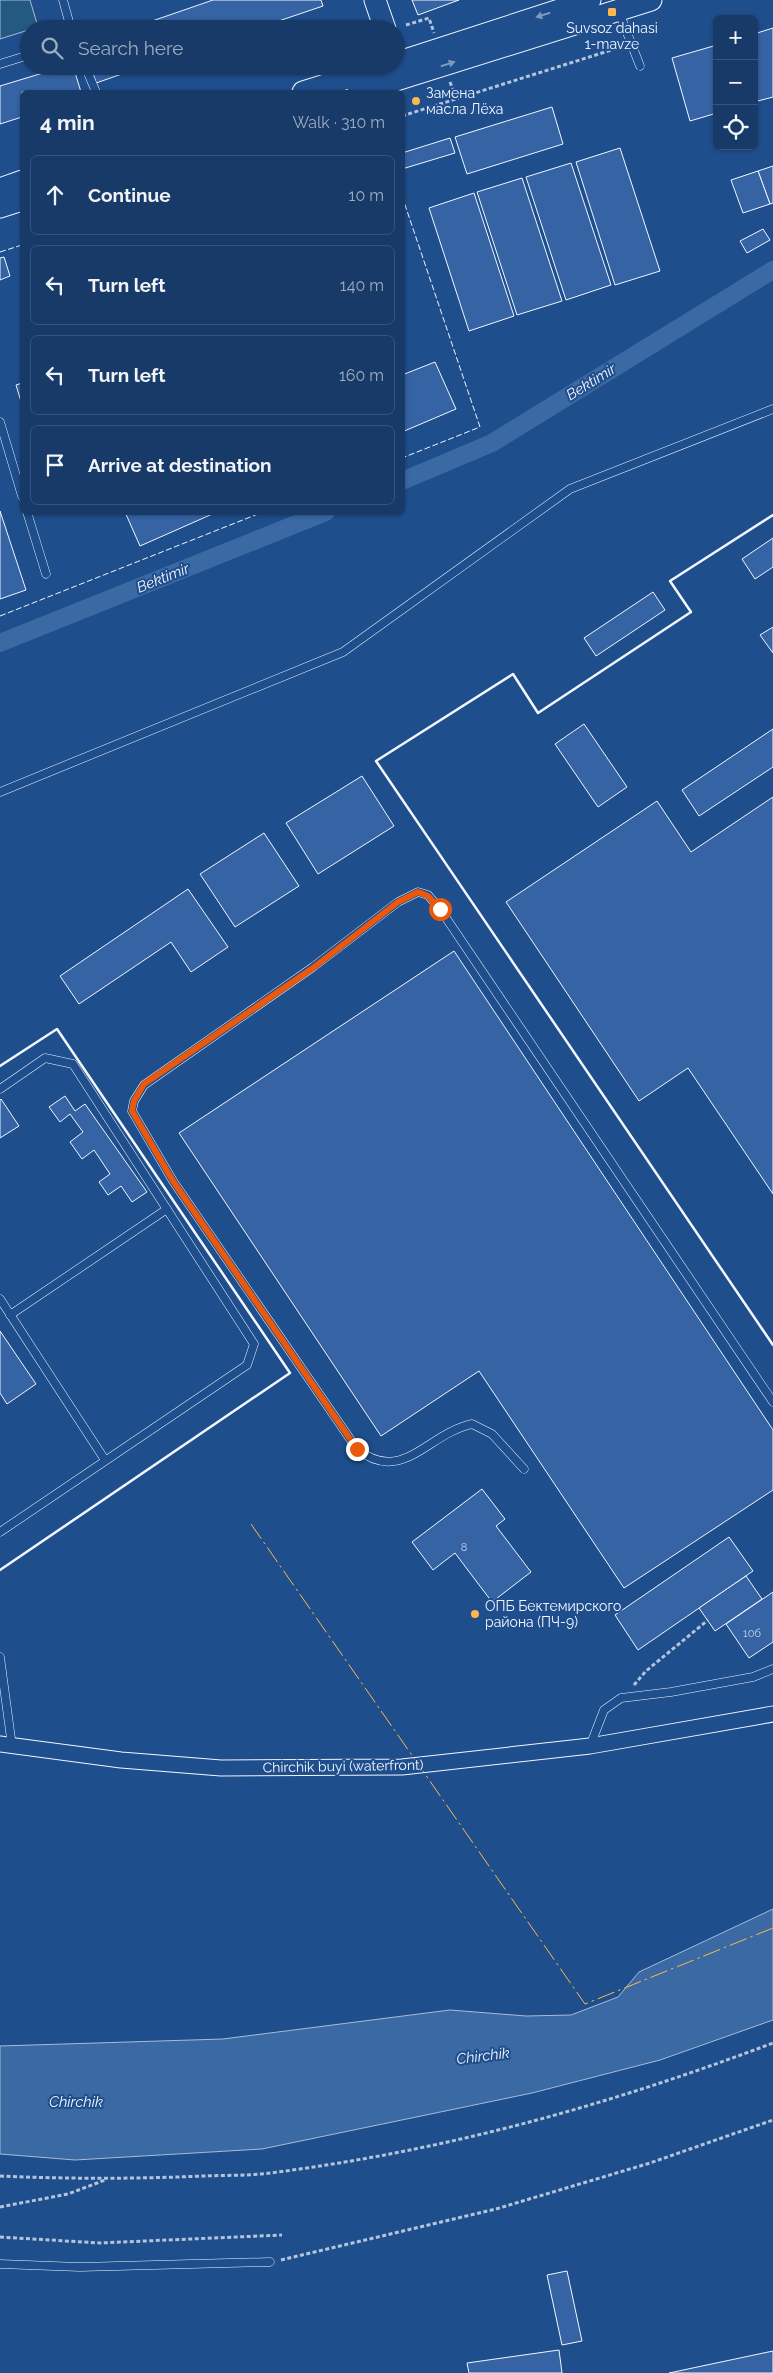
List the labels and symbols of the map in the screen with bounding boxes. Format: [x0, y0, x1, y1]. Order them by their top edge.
marker: Suvsoz dahasi 1-mavze [606, 6, 618, 18]
one-way arrow [535, 11, 550, 19]
place label: Suvsoz dahasi 1-mavze [566, 20, 658, 52]
one-way arrow [441, 59, 456, 67]
place label: Замена масла Лёха [426, 85, 503, 117]
marker: Замена масла Лёха [410, 95, 422, 107]
water label: Bektimir [563, 359, 620, 404]
water label: Bektimir [134, 559, 193, 597]
route start [429, 898, 452, 921]
route end [346, 1438, 369, 1461]
house number: 8 [461, 1541, 467, 1554]
place label: ОПБ Бектемирского района (ПЧ-9) [485, 1598, 621, 1630]
marker: ОПБ Бектемирского района (ПЧ-9) [469, 1608, 481, 1620]
house number: 10б [743, 1627, 761, 1640]
street label: Chirchik buyi (waterfront) [262, 1757, 424, 1775]
water label: Chirchik [455, 2044, 511, 2068]
water label: Chirchik [49, 2093, 103, 2111]

